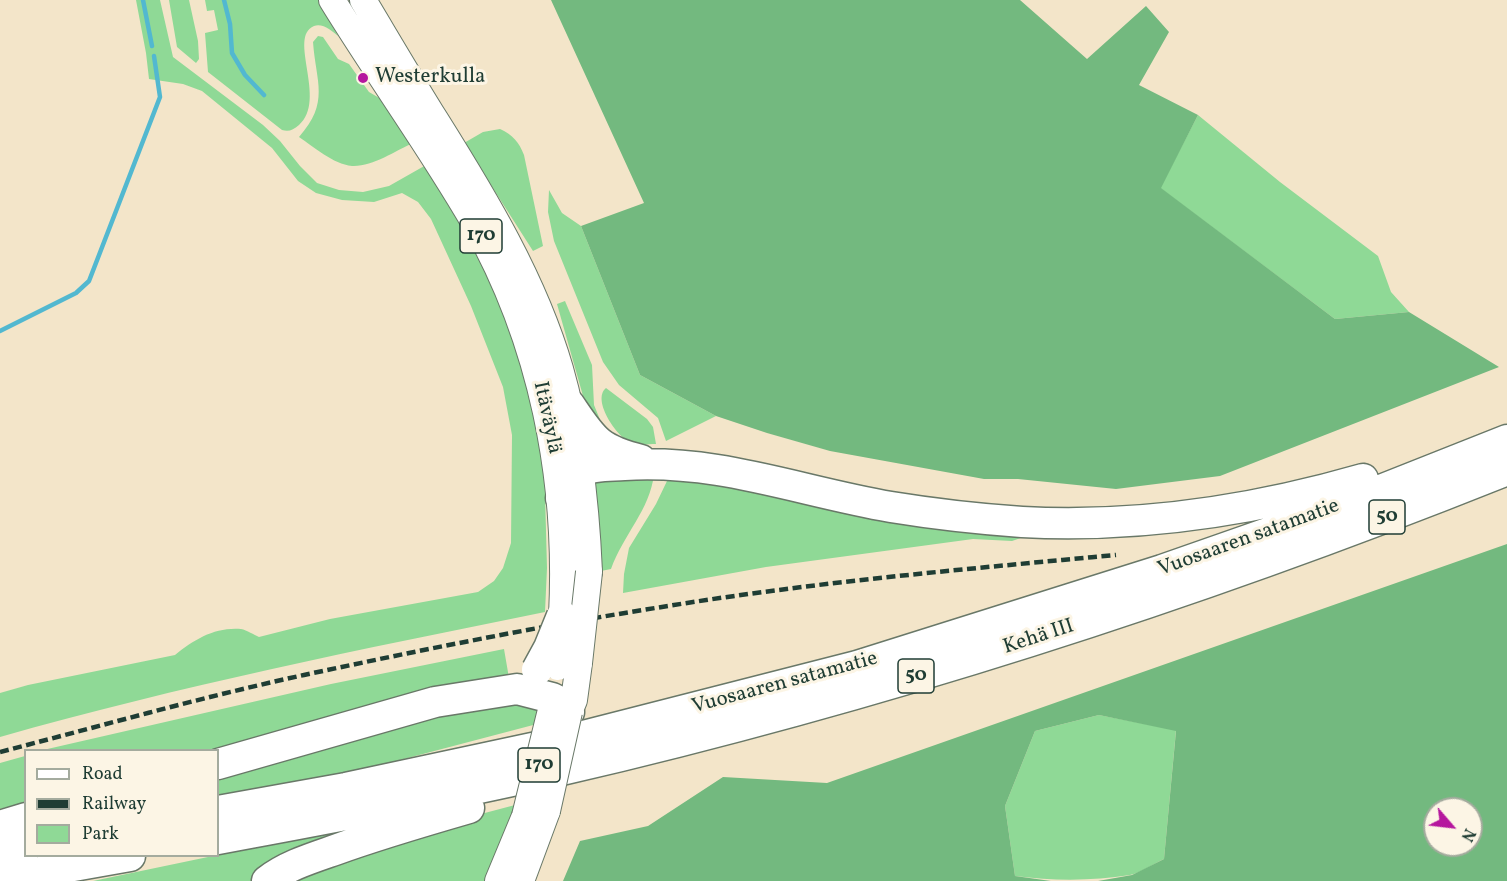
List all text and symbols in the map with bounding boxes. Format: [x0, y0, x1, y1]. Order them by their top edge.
place label: Westerkulla [375, 65, 486, 91]
marker: Westerkulla [356, 71, 370, 85]
road number: 170 [460, 219, 502, 253]
street label: Itäväylä [526, 379, 566, 457]
street label: Vuosaaren satamatie [1155, 494, 1343, 584]
road number: 50 [1369, 500, 1405, 534]
street label: Kehä III [1000, 615, 1078, 661]
street label: Vuosaaren satamatie [689, 647, 881, 721]
road number: 50 [898, 659, 934, 693]
road number: 170 [518, 748, 560, 782]
legend [24, 749, 219, 857]
text: Road [82, 762, 123, 787]
text: Railway [82, 792, 146, 817]
north arrow [1423, 797, 1483, 857]
text: Park [82, 822, 119, 847]
text: N [1455, 824, 1480, 845]

